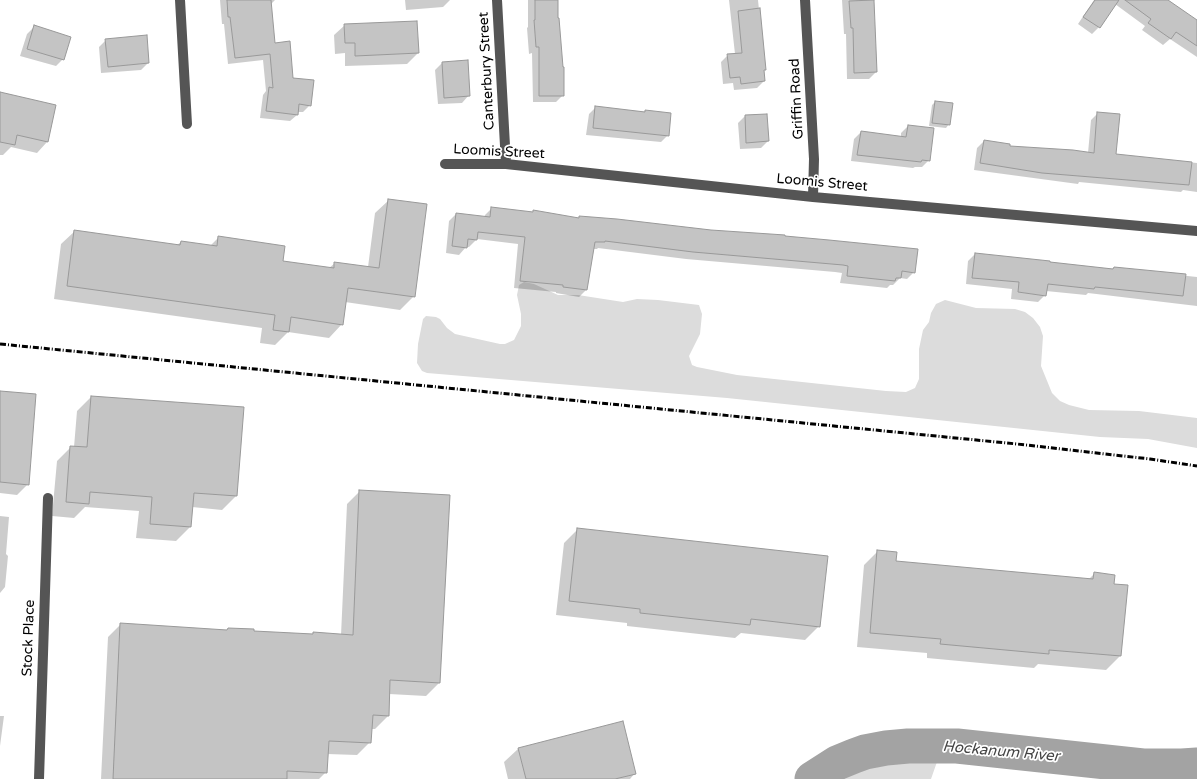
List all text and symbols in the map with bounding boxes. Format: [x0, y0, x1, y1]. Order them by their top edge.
street label: Canterbury Street [476, 11, 498, 131]
street label: Griffin Road [786, 58, 808, 140]
street label: Loomis Street [453, 141, 545, 163]
street label: Loomis Street [776, 171, 868, 195]
street label: Stock Place [19, 599, 39, 677]
water label: Hockanum River [942, 738, 1060, 766]

